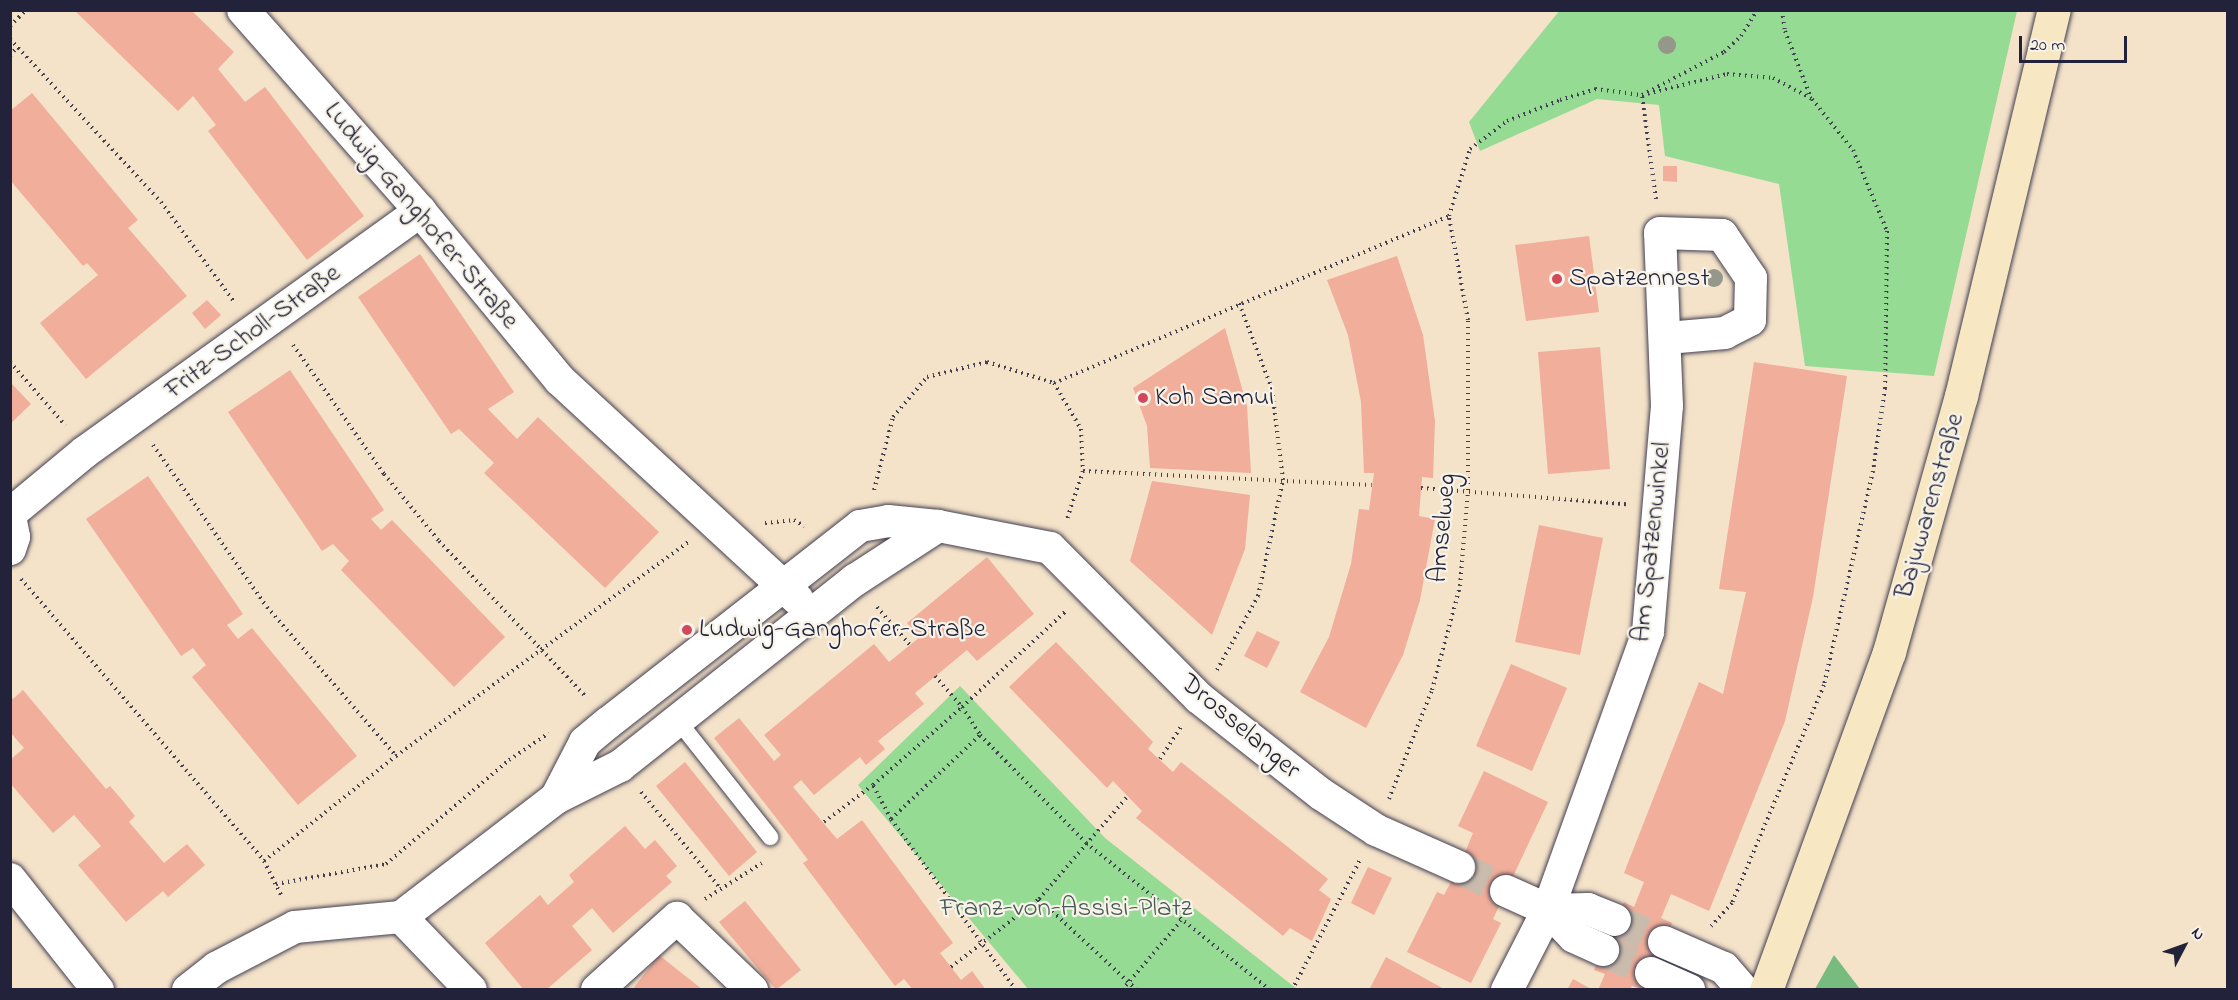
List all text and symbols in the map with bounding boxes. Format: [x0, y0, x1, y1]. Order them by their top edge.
scale bar [2022, 24, 2130, 62]
text: 20 m [2030, 33, 2065, 59]
street label: Ludwig-Ganghofer-Straße [316, 96, 526, 336]
street label: Fritz-Scholl-Straße [159, 257, 347, 407]
place label: Spatzennest [1569, 263, 1710, 295]
marker: Spatzennest [1550, 272, 1564, 286]
place label: Koh Samui [1155, 382, 1274, 414]
marker: Koh Samui [1136, 391, 1150, 405]
street label: Bajuwarenstraße [1888, 409, 1972, 603]
street label: Am Spatzenwinkel [1625, 440, 1679, 644]
street label: Amselweg [1422, 472, 1464, 584]
place label: Ludwig-Ganghofer-Straße [699, 614, 986, 646]
marker: Ludwig-Ganghofer-Straße [680, 623, 694, 637]
street label: Drosselanger [1173, 667, 1307, 787]
park label: Franz-von-Assisi-Platz [940, 893, 1192, 925]
north arrow [2154, 916, 2214, 976]
text: N [2185, 922, 2210, 946]

